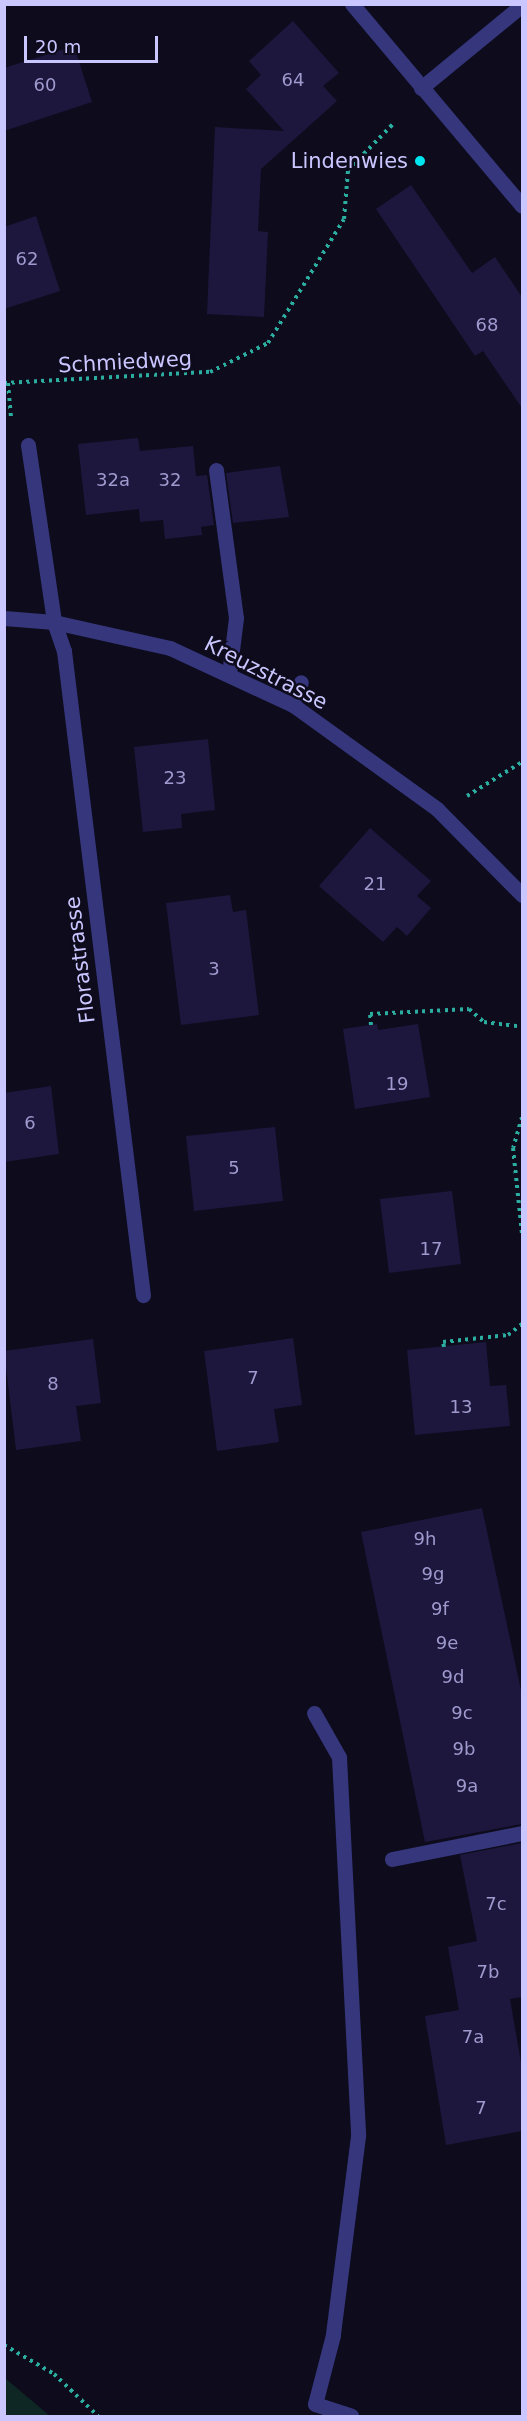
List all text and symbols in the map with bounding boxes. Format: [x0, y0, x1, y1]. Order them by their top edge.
scale bar [27, 24, 160, 62]
text: 20 m [35, 36, 81, 57]
house number: 64 [282, 69, 304, 91]
house number: 60 [34, 74, 56, 96]
place label: Lindenwies [291, 148, 408, 174]
marker: Lindenwies [413, 154, 427, 168]
house number: 62 [16, 248, 38, 270]
house number: 68 [476, 314, 498, 336]
street label: Schmiedweg [57, 346, 193, 378]
house number: 32a [96, 469, 130, 491]
house number: 32 [159, 469, 181, 491]
street label: Kreuzstrasse [200, 631, 332, 715]
house number: 23 [164, 767, 186, 789]
house number: 21 [364, 873, 386, 895]
street label: Florastrasse [60, 895, 100, 1025]
house number: 3 [208, 958, 220, 980]
house number: 19 [386, 1073, 408, 1095]
house number: 6 [24, 1112, 36, 1134]
house number: 5 [228, 1157, 240, 1179]
house number: 17 [420, 1238, 442, 1260]
house number: 7 [247, 1367, 259, 1389]
house number: 8 [47, 1373, 59, 1395]
house number: 13 [450, 1396, 472, 1418]
house number: 9h [414, 1528, 436, 1550]
house number: 9g [422, 1563, 444, 1585]
house number: 9f [431, 1598, 449, 1620]
house number: 9e [436, 1632, 458, 1654]
house number: 9d [442, 1666, 464, 1688]
house number: 9c [451, 1702, 473, 1724]
house number: 9b [453, 1738, 475, 1760]
house number: 9a [456, 1775, 478, 1797]
house number: 7c [485, 1893, 507, 1915]
house number: 7b [477, 1961, 499, 1983]
house number: 7a [462, 2026, 484, 2048]
house number: 7 [475, 2097, 487, 2119]

